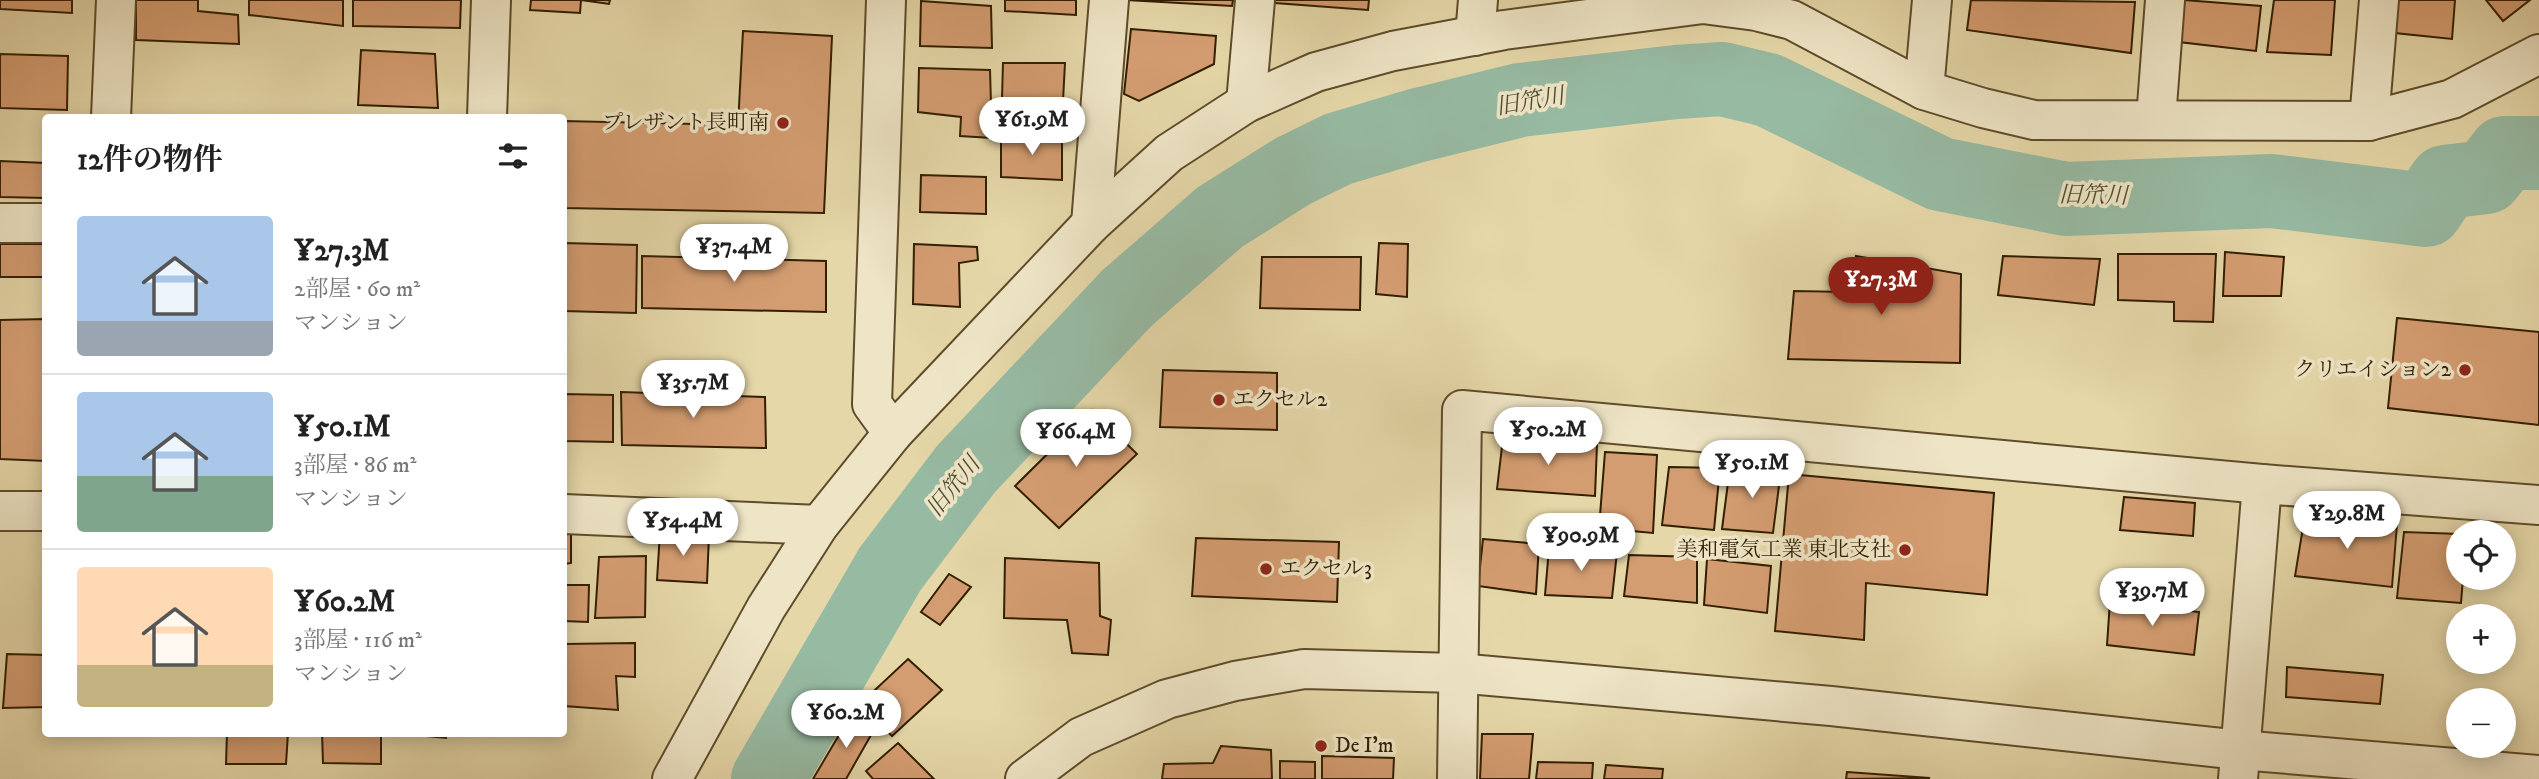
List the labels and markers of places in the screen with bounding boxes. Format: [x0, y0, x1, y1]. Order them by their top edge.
pin: ¥61.9M [975, 97, 1089, 157]
place label: プレザント長町南 [602, 110, 769, 136]
marker: プレザント長町南 [775, 115, 791, 131]
pin: ¥37.4M [677, 224, 791, 284]
pin: ¥27.3M [1824, 258, 1938, 317]
place label: クリエイション2 [2295, 357, 2452, 383]
pin: ¥35.7M [636, 360, 750, 420]
marker: クリエイション2 [2457, 362, 2473, 378]
place label: エクセル2 [1233, 387, 1328, 413]
marker: エクセル2 [1211, 392, 1227, 408]
pin: ¥50.2M [1491, 407, 1605, 467]
pin: ¥66.4M [1019, 410, 1133, 469]
pin: ¥50.1M [1695, 440, 1809, 500]
pin: ¥29.8M [2290, 491, 2404, 551]
pin: ¥54.4M [626, 498, 740, 558]
pin: ¥90.9M [1524, 514, 1638, 573]
place label: 美和電気工業 東北支社 [1676, 537, 1891, 563]
marker: 美和電気工業 東北支社 [1897, 542, 1913, 558]
place label: エクセル3 [1280, 556, 1372, 582]
marker: エクセル3 [1258, 561, 1274, 577]
pin: ¥39.7M [2095, 568, 2209, 628]
pin: ¥60.2M [789, 690, 903, 750]
place label: De I'm [1335, 733, 1394, 759]
marker: De I'm [1313, 738, 1329, 754]

